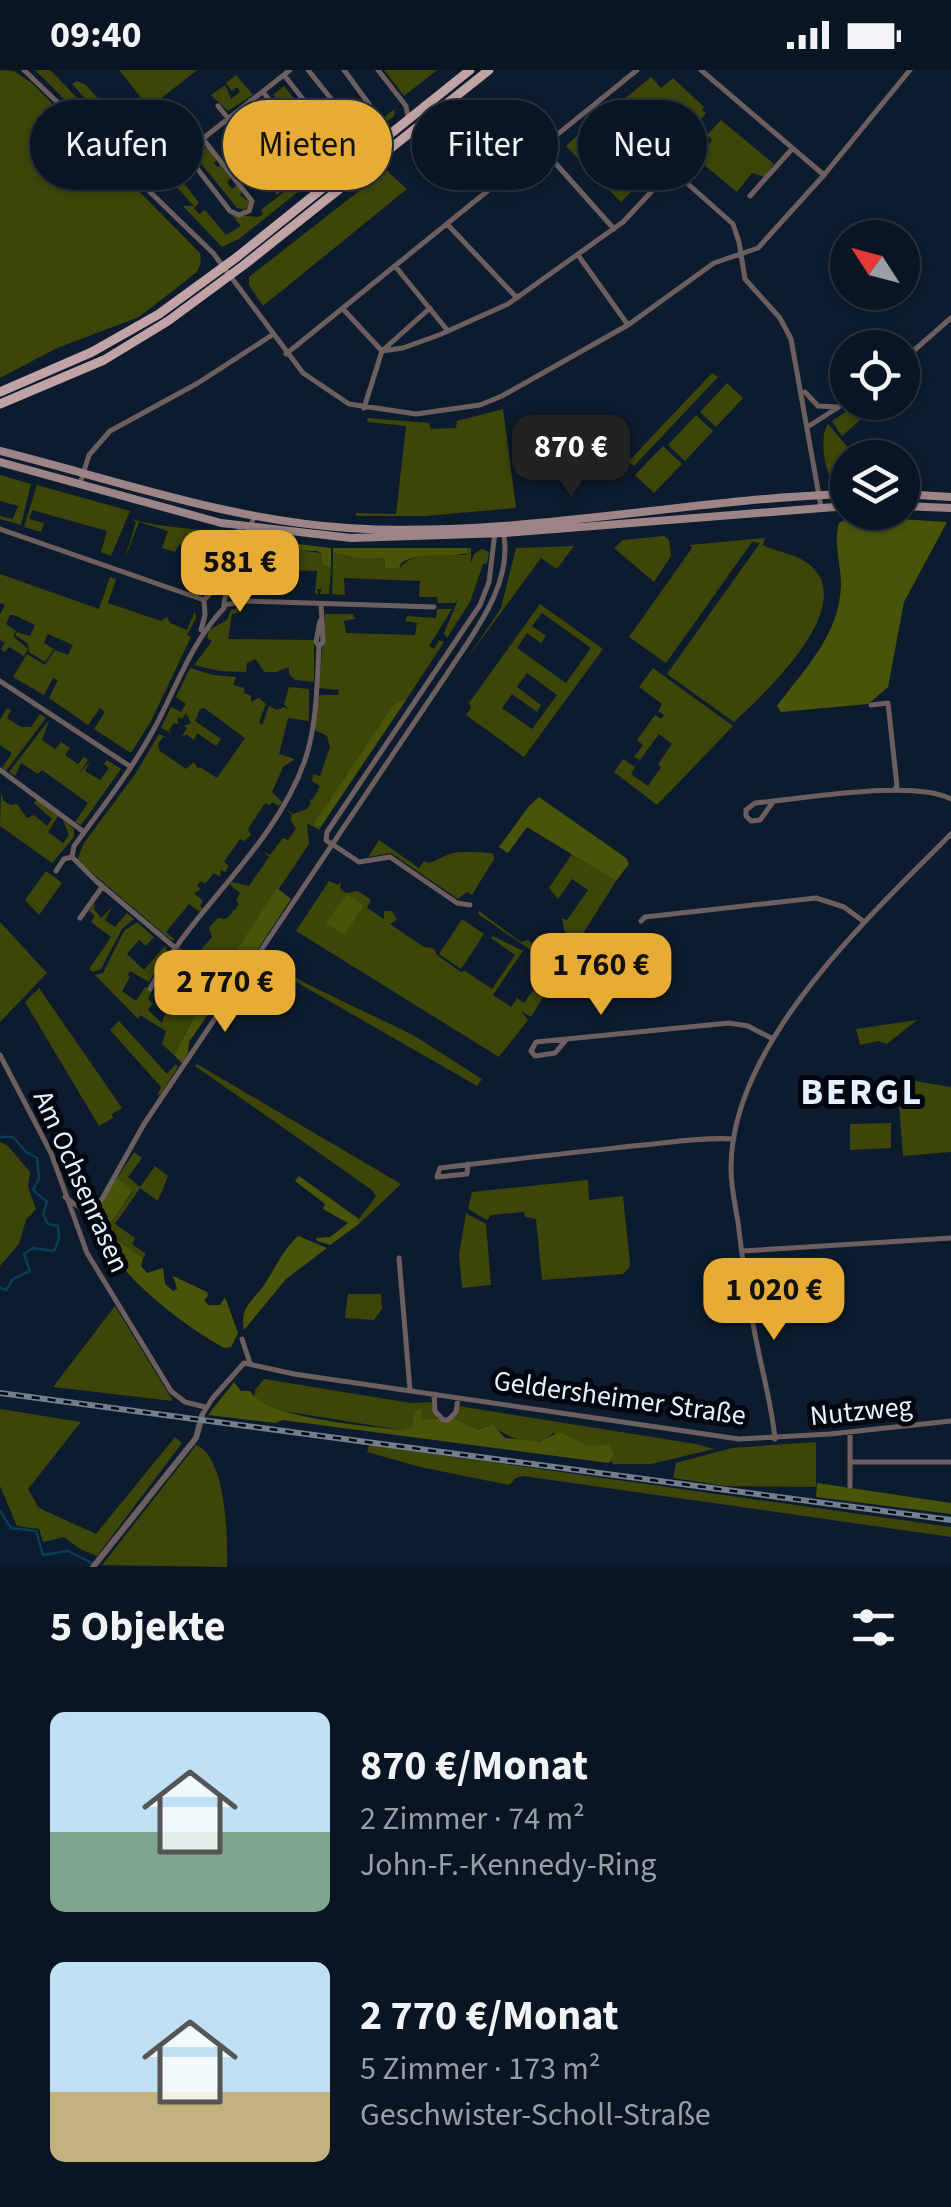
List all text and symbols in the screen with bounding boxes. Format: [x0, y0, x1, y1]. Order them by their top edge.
text: 09:40 [50, 8, 142, 62]
chip: Kaufen [30, 100, 203, 190]
chip: Mieten [223, 100, 392, 190]
chip: Filter [412, 100, 558, 190]
chip: Neu [578, 100, 707, 190]
north arrow [830, 220, 920, 310]
map controls [830, 220, 920, 530]
button: locate [830, 330, 920, 420]
pin: 870 € [501, 415, 641, 500]
text: 870 € [534, 424, 608, 470]
button: layers [830, 440, 920, 530]
pin: 581 € [170, 530, 310, 615]
text: 581 € [203, 539, 277, 585]
pin: 1 760 € [509, 933, 693, 1018]
text: 1 760 € [552, 942, 650, 988]
pin: 2 770 € [133, 950, 317, 1035]
text: 2 770 € [176, 959, 274, 1005]
district label: BERGL [800, 1065, 924, 1119]
street label: Am Ochsenrasen [23, 1084, 139, 1279]
pin: 1 020 € [682, 1258, 866, 1343]
text: 1 020 € [725, 1267, 823, 1313]
street label: Geldersheimer Straße [491, 1360, 749, 1436]
street label: Nutzweg [808, 1386, 914, 1436]
text: 5 Objekte [50, 1597, 225, 1657]
icon: filters [846, 1600, 901, 1655]
text: 870 €/Monat [360, 1736, 588, 1796]
icon: home [130, 1752, 250, 1872]
text: 2 Zimmer · 74 m² [360, 1796, 585, 1842]
text: John-F.-Kennedy-Ring [360, 1842, 656, 1888]
text: 2 770 €/Monat [360, 1986, 619, 2046]
icon: home [130, 2002, 250, 2122]
text: 5 Zimmer · 173 m² [360, 2046, 601, 2092]
text: Geschwister-Scholl-Straße [360, 2092, 711, 2138]

